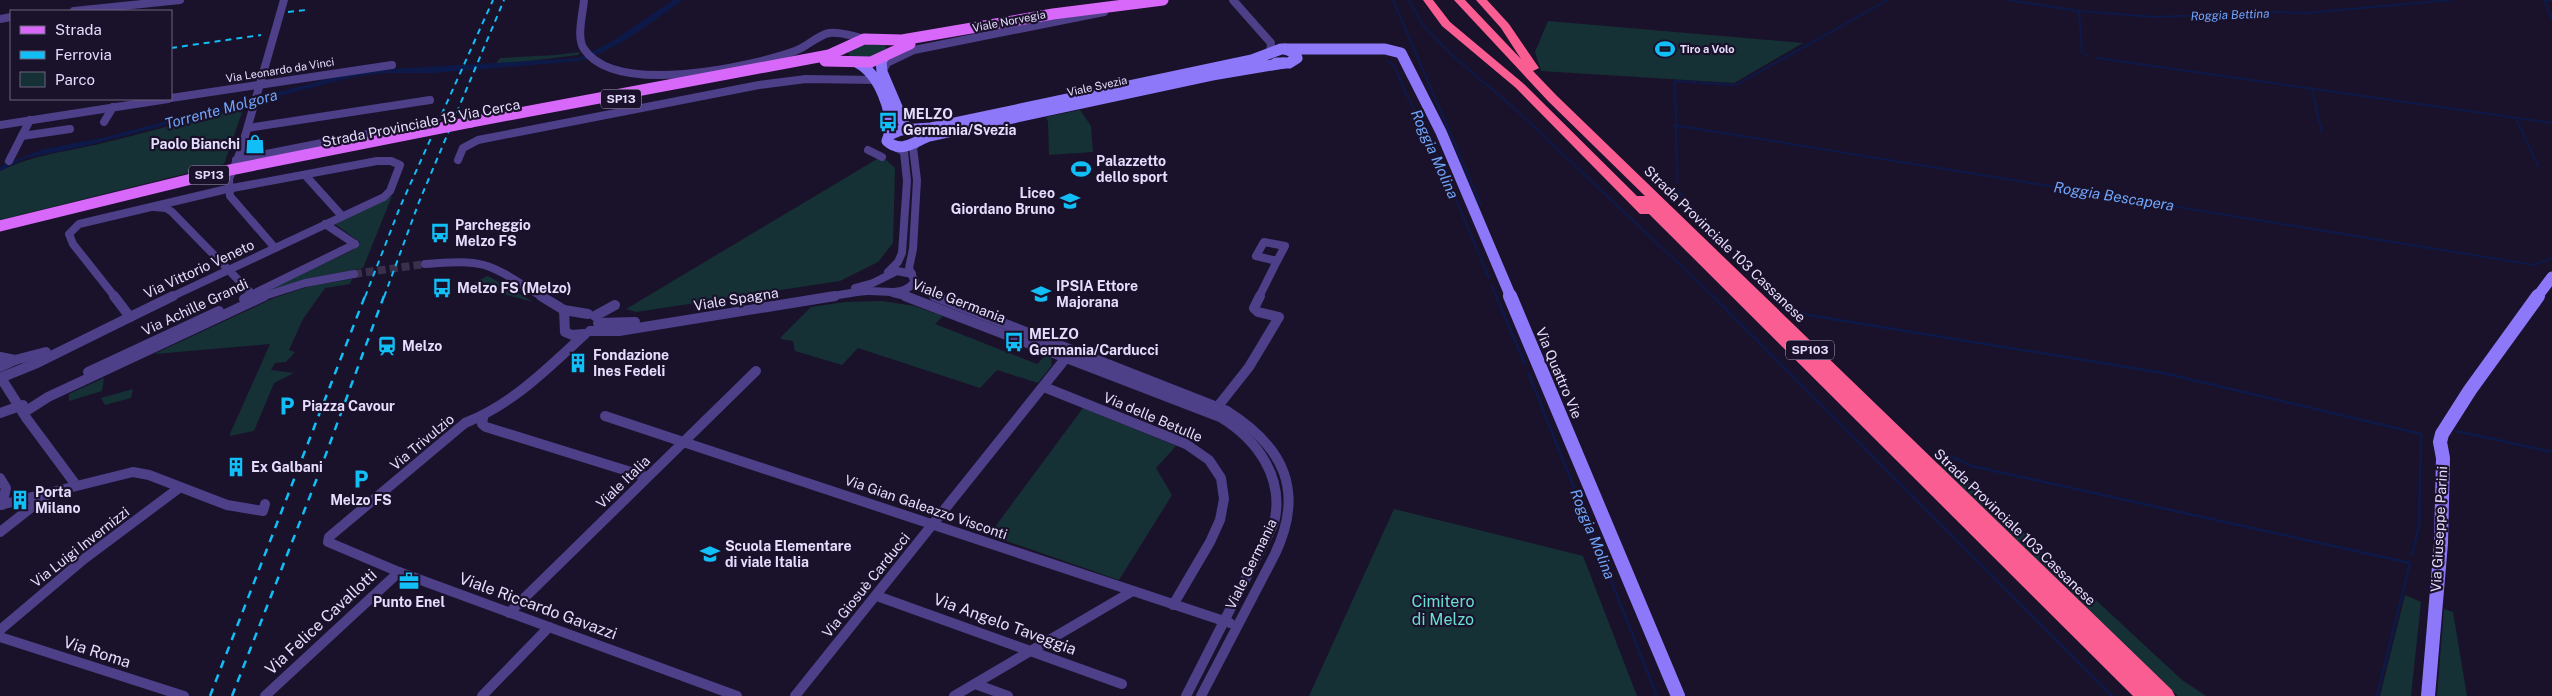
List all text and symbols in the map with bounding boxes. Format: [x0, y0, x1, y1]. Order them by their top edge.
water label: Roggia Bettina [2190, 7, 2270, 23]
street label: Viale Norvegia [971, 8, 1047, 34]
legend [10, 10, 172, 100]
text: Strada [55, 21, 102, 38]
sports icon: Tiro a Volo [1654, 38, 1676, 60]
place label: Tiro a Volo [1680, 43, 1735, 55]
text: Ferrovia [55, 46, 112, 63]
street label: Via Leonardo da Vinci [225, 56, 335, 84]
text: Parco [55, 71, 95, 88]
street label: Viale Svezia [1066, 74, 1128, 98]
water label: Torrente Molgora [163, 86, 279, 132]
road number: SP13 [601, 90, 641, 108]
street label: Strada Provinciale 13 Via Cerca [321, 96, 521, 150]
place label: MELZO Germania/Svezia [903, 106, 1017, 138]
water label: Roggia Molina [1408, 107, 1462, 201]
bus stop icon: MELZO Germania/Svezia [877, 111, 899, 133]
shop icon: Paolo Bianchi [244, 133, 266, 155]
place label: Paolo Bianchi [151, 136, 240, 152]
place label: Palazzetto dello sport [1096, 153, 1168, 185]
sports icon: Palazzetto dello sport [1070, 158, 1092, 180]
street label: Strada Provinciale 103 Cassanese [1641, 162, 1809, 326]
road number: SP13 [189, 166, 229, 184]
water label: Roggia Bescapera [2053, 178, 2175, 214]
place label: Liceo Giordano Bruno [951, 185, 1055, 217]
school or university icon: Liceo Giordano Bruno [1059, 190, 1081, 212]
place label: Parcheggio Melzo FS [455, 217, 531, 249]
bus stop icon: Parcheggio Melzo FS [429, 222, 451, 244]
street label: Via Vittorio Veneto [141, 236, 257, 302]
street label: Via Achille Grandi [139, 275, 251, 339]
street label: Viale Germania [910, 276, 1008, 326]
bus stop icon: Melzo FS (Melzo) [431, 277, 453, 299]
place label: IPSIA Ettore Majorana [1056, 278, 1138, 310]
place label: Melzo FS (Melzo) [457, 280, 571, 296]
school or university icon: IPSIA Ettore Majorana [1030, 283, 1052, 305]
street label: Viale Spagna [692, 284, 780, 314]
street label: Via Quattro Vie [1533, 325, 1585, 421]
place label: MELZO Germania/Carducci [1029, 326, 1159, 358]
bus stop icon: MELZO Germania/Carducci [1003, 331, 1025, 353]
station icon: Melzo [376, 335, 398, 357]
place label: Melzo [402, 338, 442, 354]
road number: SP103 [1786, 340, 1834, 360]
place label: Fondazione Ines Fedeli [593, 347, 669, 379]
building icon: Fondazione Ines Fedeli [567, 352, 589, 374]
street label: Via delle Betulle [1101, 389, 1205, 445]
parking icon: Piazza Cavour [276, 395, 298, 417]
place label: Piazza Cavour [302, 398, 395, 414]
street label: Via Trivulzio [387, 411, 457, 473]
street label: Strada Provinciale 103 Cassanese [1931, 445, 2099, 609]
street label: Viale Italia [593, 453, 653, 511]
building icon: Ex Galbani [225, 456, 247, 478]
place label: Ex Galbani [251, 459, 323, 475]
street label: Via Giuseppe Parini [2428, 466, 2450, 592]
parking icon: Melzo FS [350, 468, 372, 490]
street label: Via Gian Galeazzo Visconti [843, 472, 1009, 542]
place label: Porta Milano [35, 484, 80, 516]
water label: Roggia Molina [1567, 486, 1619, 582]
building icon: Porta Milano [9, 489, 31, 511]
place label: Melzo FS [330, 492, 392, 508]
street label: Via Luigi Invernizzi [28, 504, 132, 590]
street label: Viale Germania [1222, 516, 1280, 612]
street label: Via Giosuè Carducci [819, 530, 913, 640]
place label: Scuola Elementare di viale Italia [725, 538, 852, 570]
school or university icon: Scuola Elementare di viale Italia [699, 543, 721, 565]
street label: Via Felice Cavallotti [261, 565, 381, 679]
street label: Viale Riccardo Gavazzi [456, 569, 620, 643]
office icon: Punto Enel [398, 570, 420, 592]
street label: Via Angelo Taveggia [931, 589, 1079, 659]
park label: Cimitero di Melzo [1411, 592, 1475, 629]
place label: Punto Enel [373, 594, 445, 610]
street label: Via Roma [61, 632, 133, 672]

